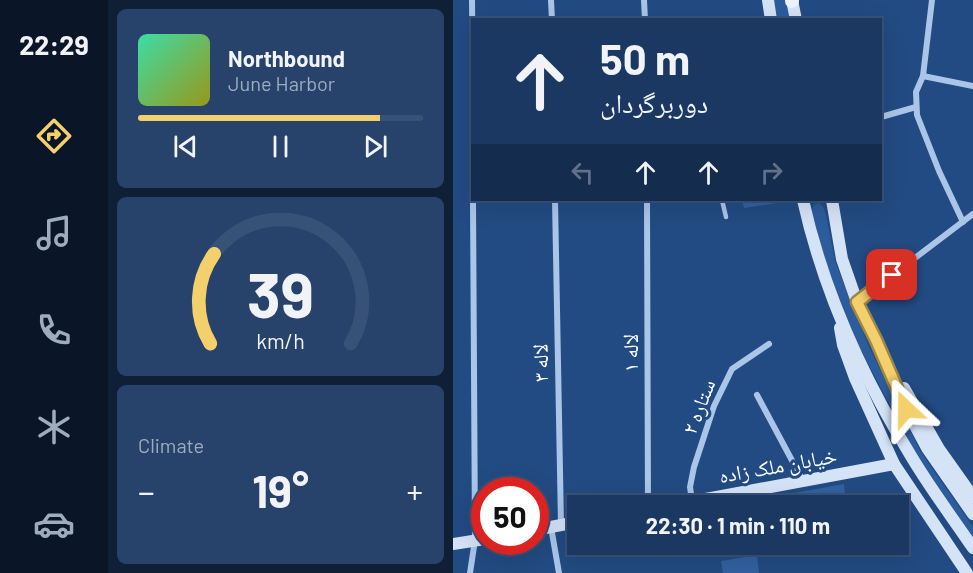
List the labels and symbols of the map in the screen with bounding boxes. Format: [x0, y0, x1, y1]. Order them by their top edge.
pin [866, 249, 917, 300]
street label: لاله ۱ [617, 334, 642, 372]
street label: لاله ۳ [527, 344, 552, 382]
street label: ستاره ۲ [676, 375, 719, 438]
position arrow [874, 377, 938, 441]
street label: خیابان ملک زاده [717, 442, 839, 488]
speed limit sign: 50 [471, 477, 549, 555]

